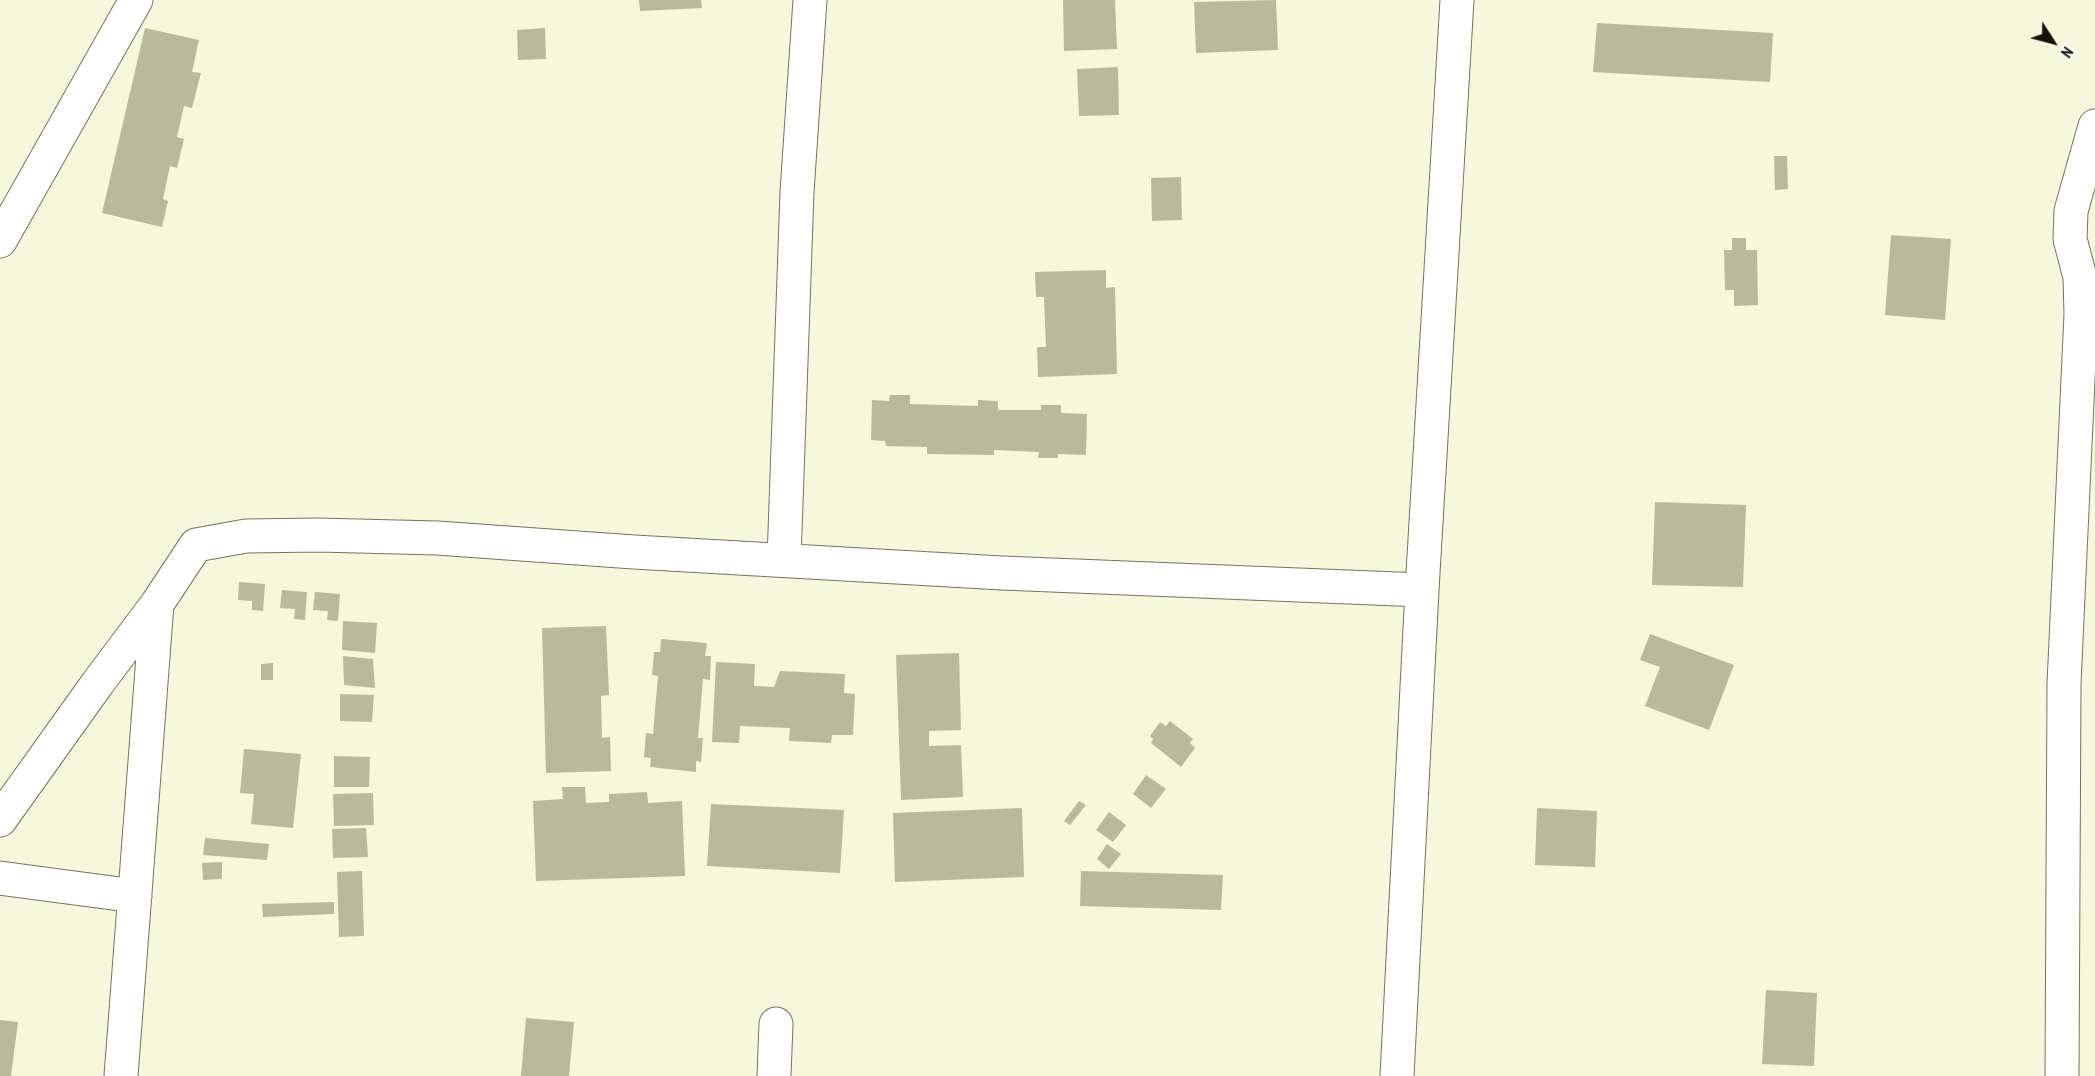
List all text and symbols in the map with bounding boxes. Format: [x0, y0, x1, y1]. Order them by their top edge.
north arrow [2023, 12, 2083, 72]
text: N [2057, 43, 2078, 62]

